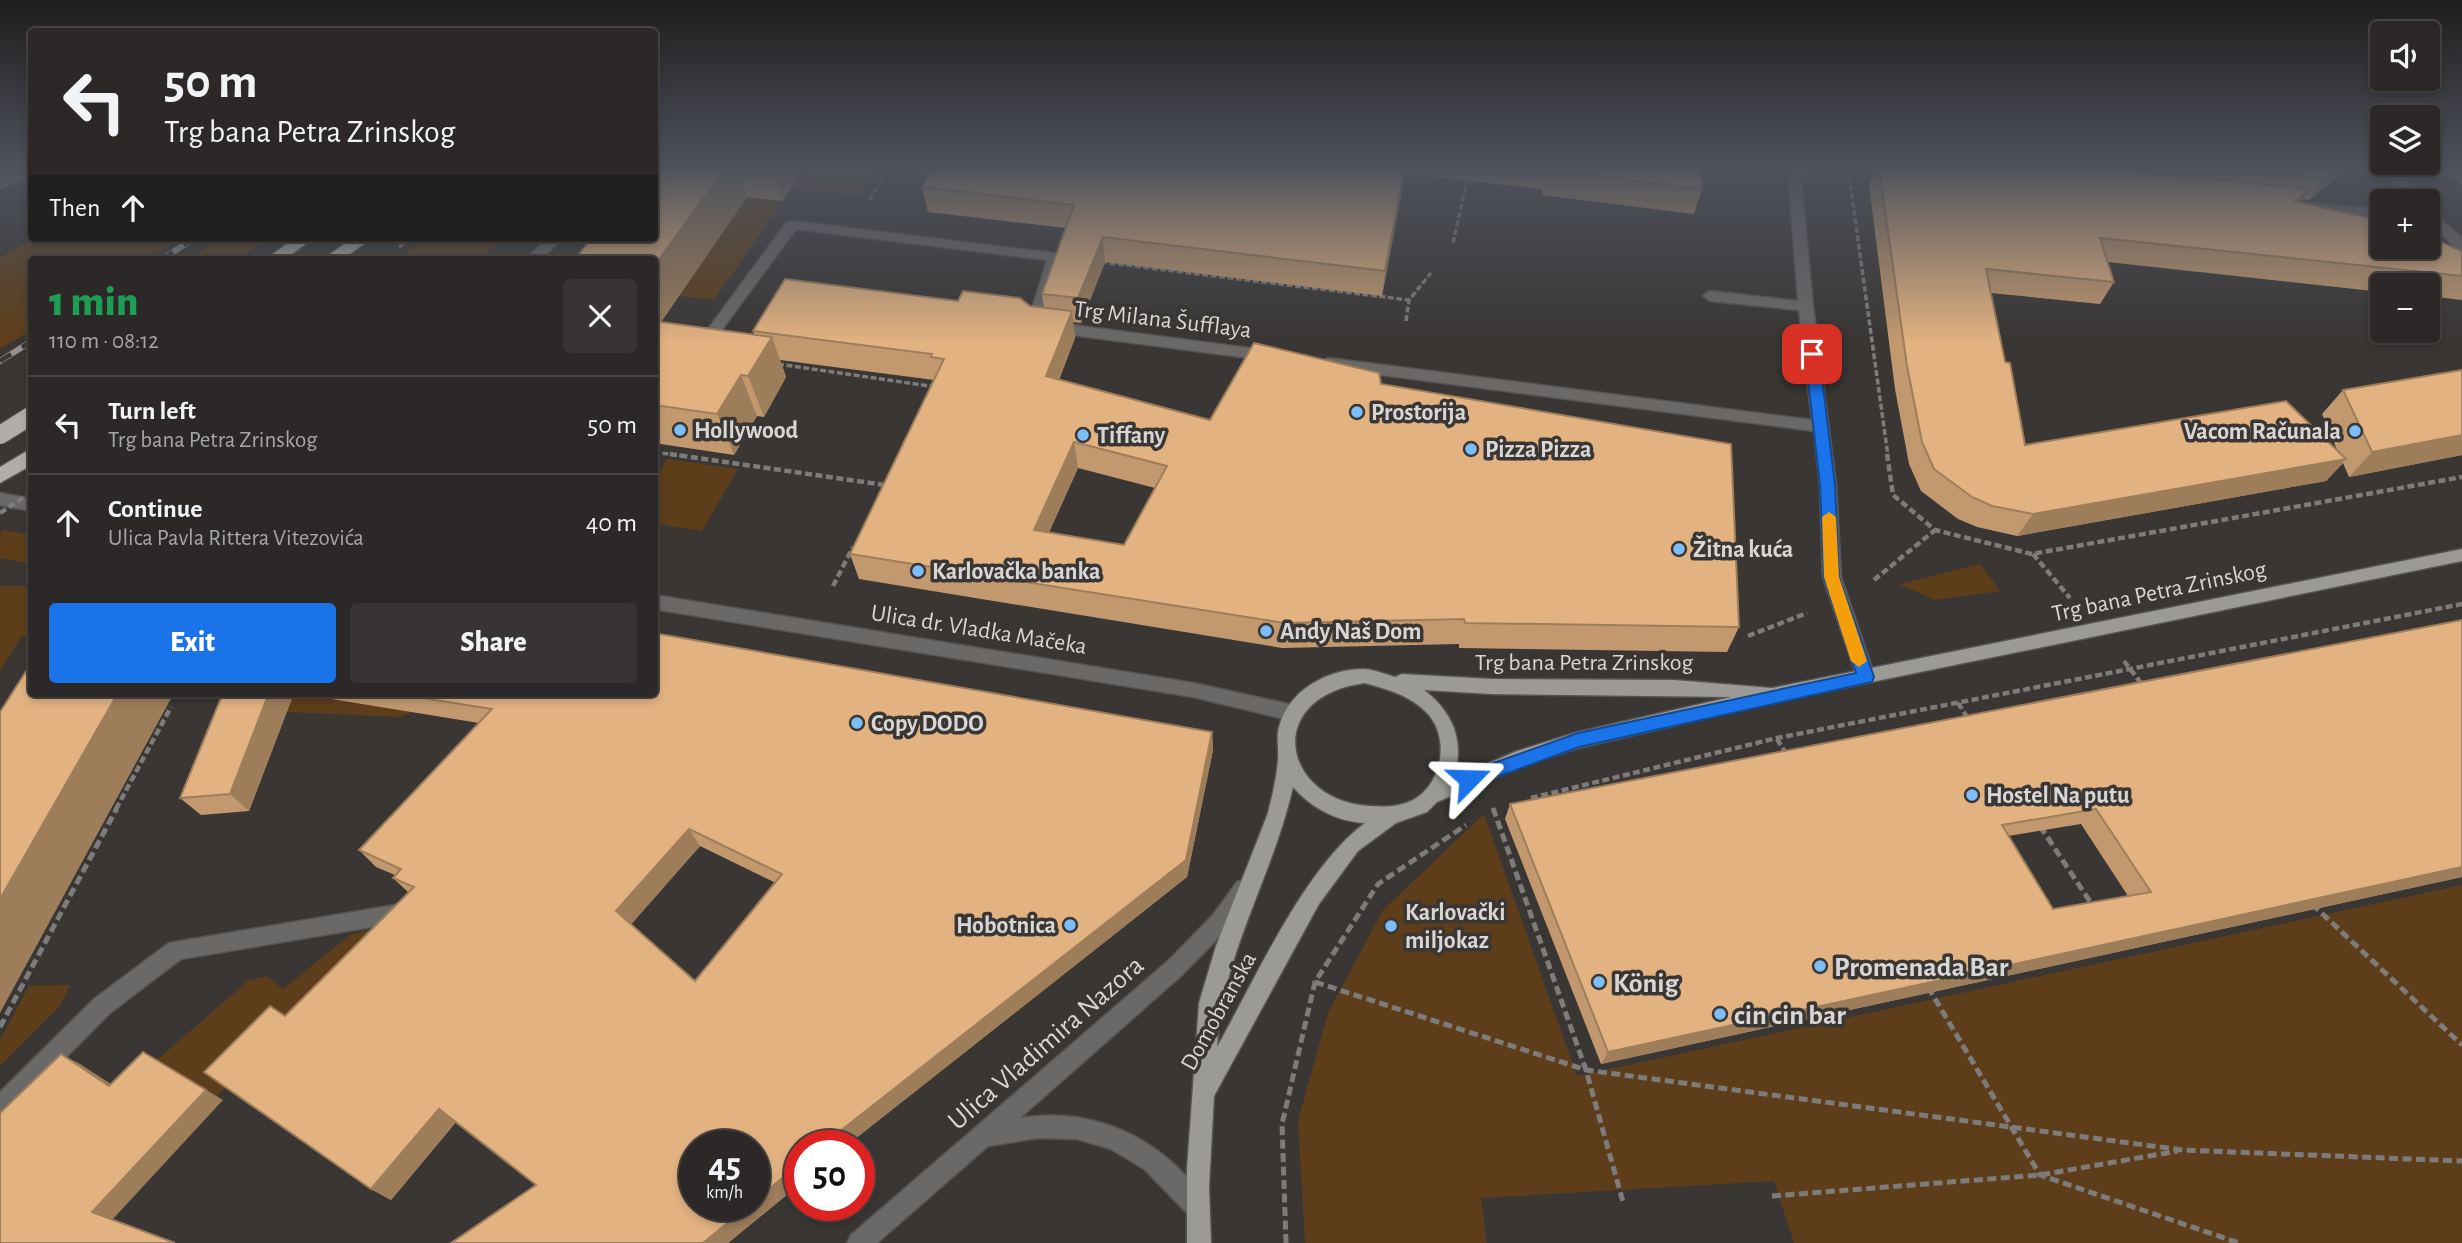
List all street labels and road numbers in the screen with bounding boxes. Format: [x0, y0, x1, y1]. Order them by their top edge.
street label: Trg Milana Šufflaya [1073, 296, 1253, 343]
street label: Trg bana Petra Zrinskog [2050, 557, 2269, 626]
street label: Ulica dr. Vladka Mačeka [869, 601, 1089, 659]
street label: Trg bana Petra Zrinskog [1475, 651, 1694, 675]
street label: Domobranska [1177, 948, 1261, 1075]
street label: Ulica Vladimira Nazora [943, 951, 1150, 1136]

